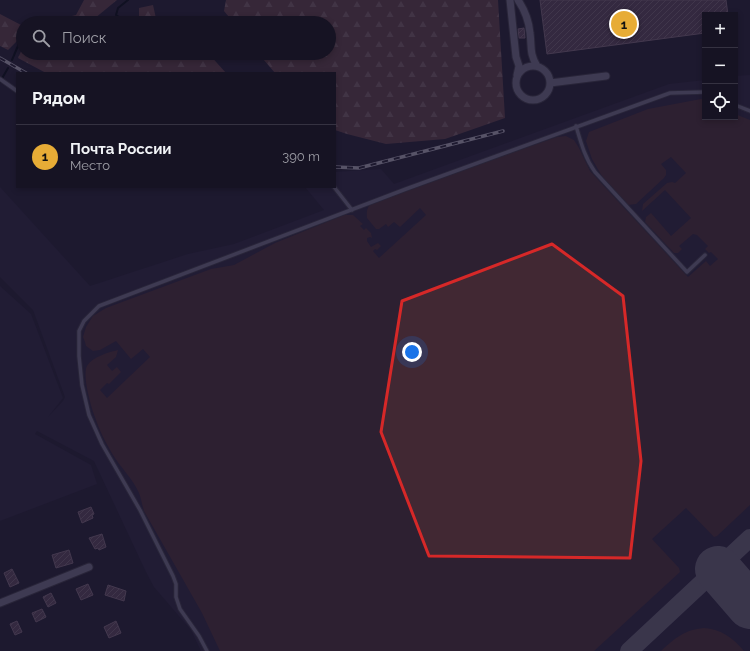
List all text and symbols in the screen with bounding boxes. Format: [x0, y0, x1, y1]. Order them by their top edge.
pin: 1 [611, 9, 637, 39]
map controls [702, 12, 738, 120]
button: + [702, 12, 738, 48]
search box [16, 16, 336, 60]
icon: search [30, 27, 52, 49]
text: Поиск [62, 29, 107, 47]
button: − [702, 48, 738, 84]
button: locate [702, 84, 738, 120]
text: Рядом [32, 88, 85, 108]
text: Почта России [70, 140, 172, 158]
text: 1 [42, 149, 48, 164]
text: 390 m [282, 149, 320, 164]
text: Место [70, 158, 110, 173]
your location [402, 342, 422, 362]

